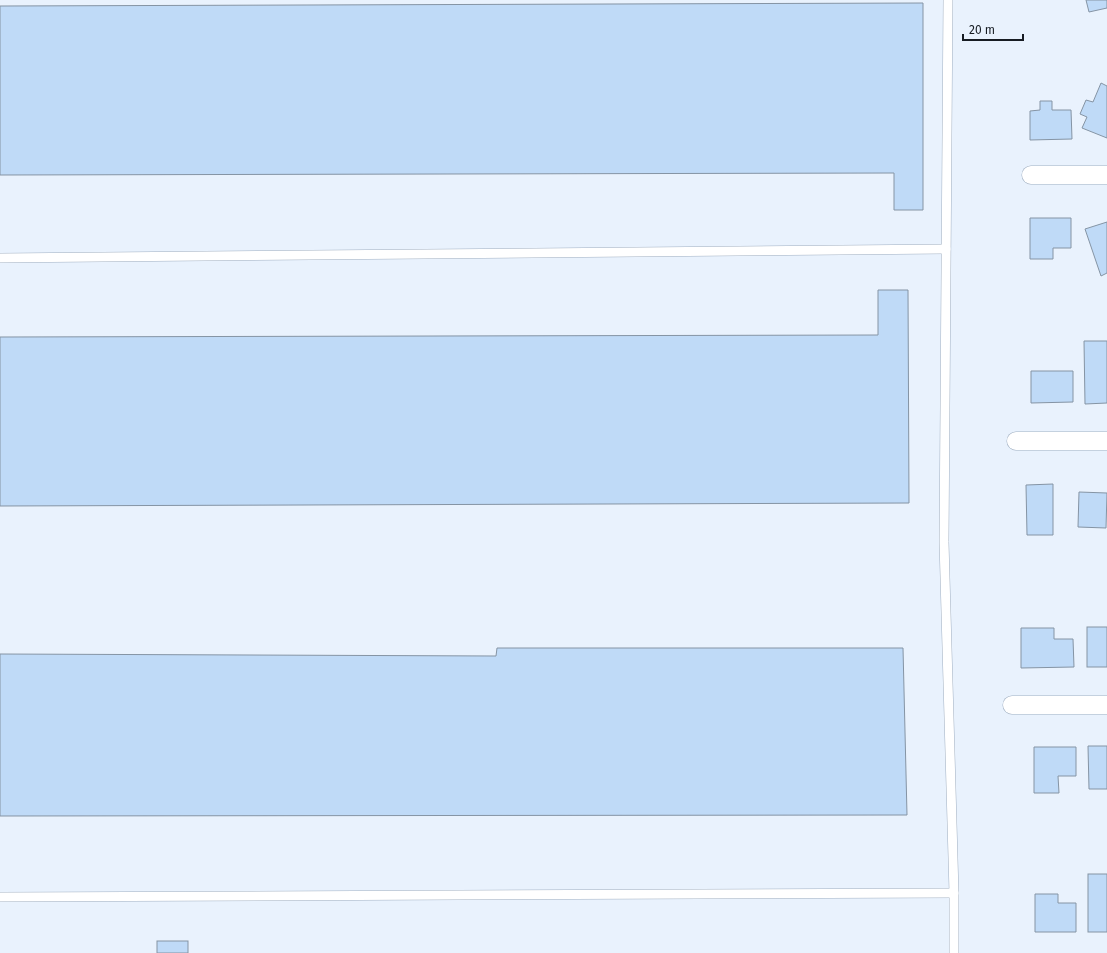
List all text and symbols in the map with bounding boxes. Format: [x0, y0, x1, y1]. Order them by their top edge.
scale bar [963, 16, 1023, 42]
text: 20 m [969, 23, 995, 37]

